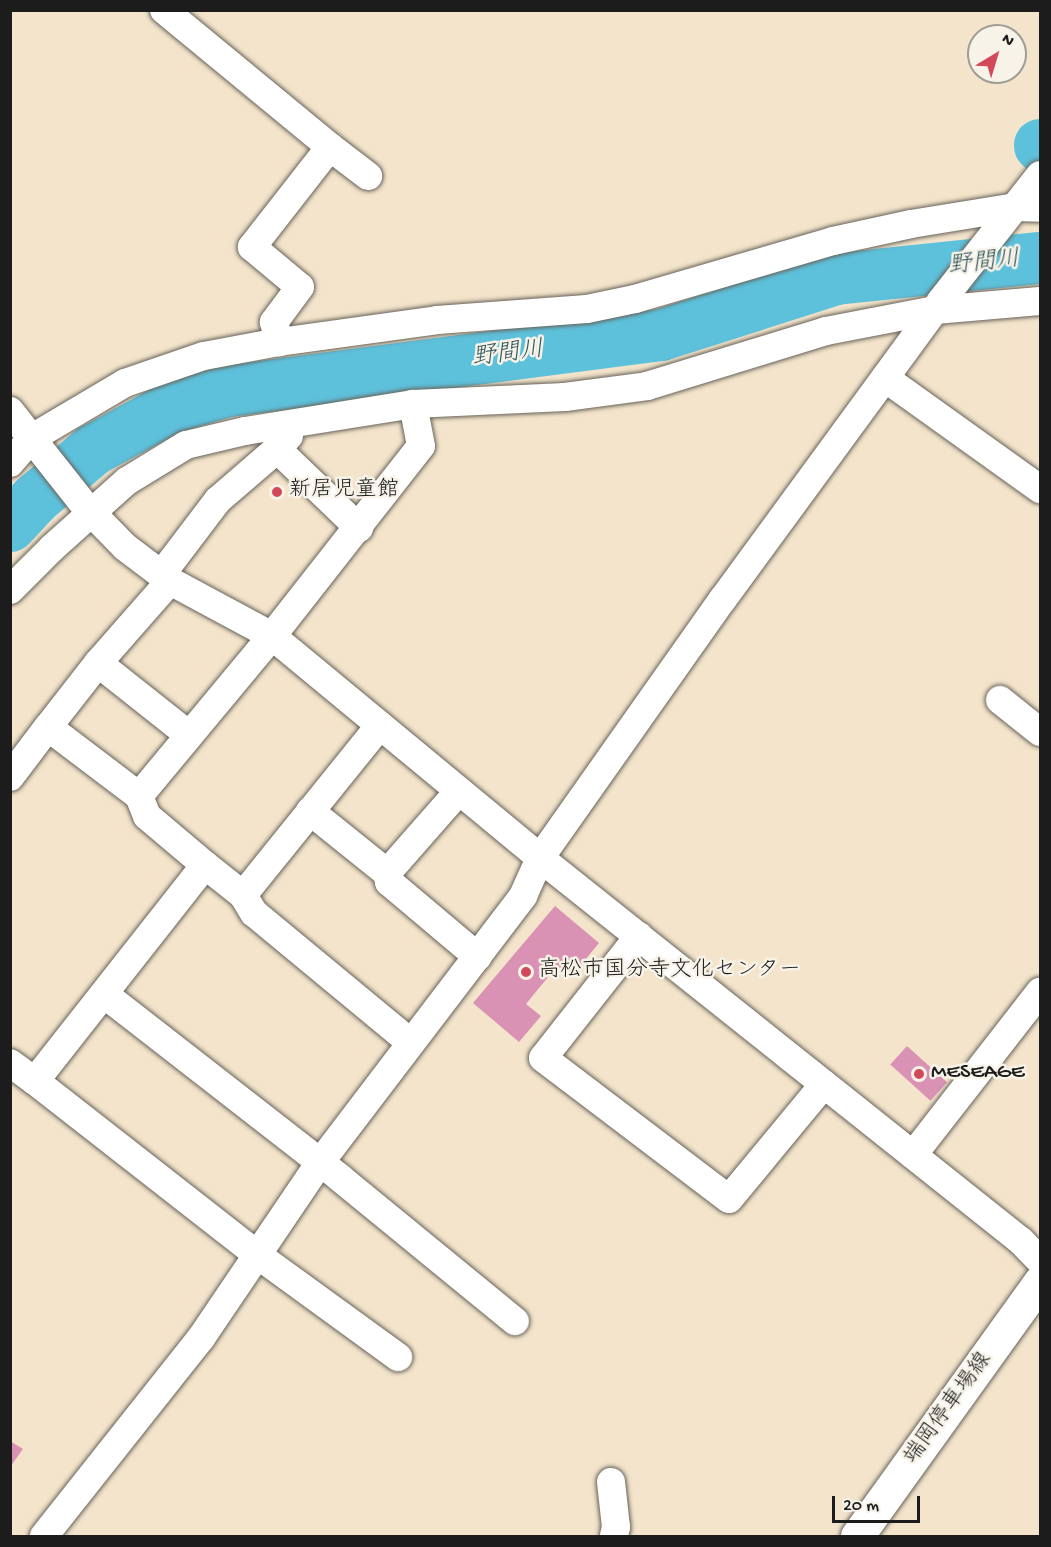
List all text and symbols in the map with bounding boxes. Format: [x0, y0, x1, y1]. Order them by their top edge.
north arrow [967, 24, 1027, 84]
text: N [997, 30, 1017, 52]
water label: 野間川 [947, 246, 1021, 282]
water label: 野間川 [471, 336, 545, 374]
place label: 新居児童館 [289, 479, 399, 505]
marker: 新居児童館 [270, 485, 284, 499]
place label: 高松市国分寺文化センター [538, 959, 802, 985]
marker: 高松市国分寺文化センター [519, 965, 533, 979]
place label: MESEAGE [931, 1061, 1024, 1087]
marker: MESEAGE [912, 1067, 926, 1081]
street label: 端岡停車場線 [900, 1348, 998, 1470]
scale bar [835, 1484, 924, 1522]
text: 20 m [843, 1496, 879, 1517]

